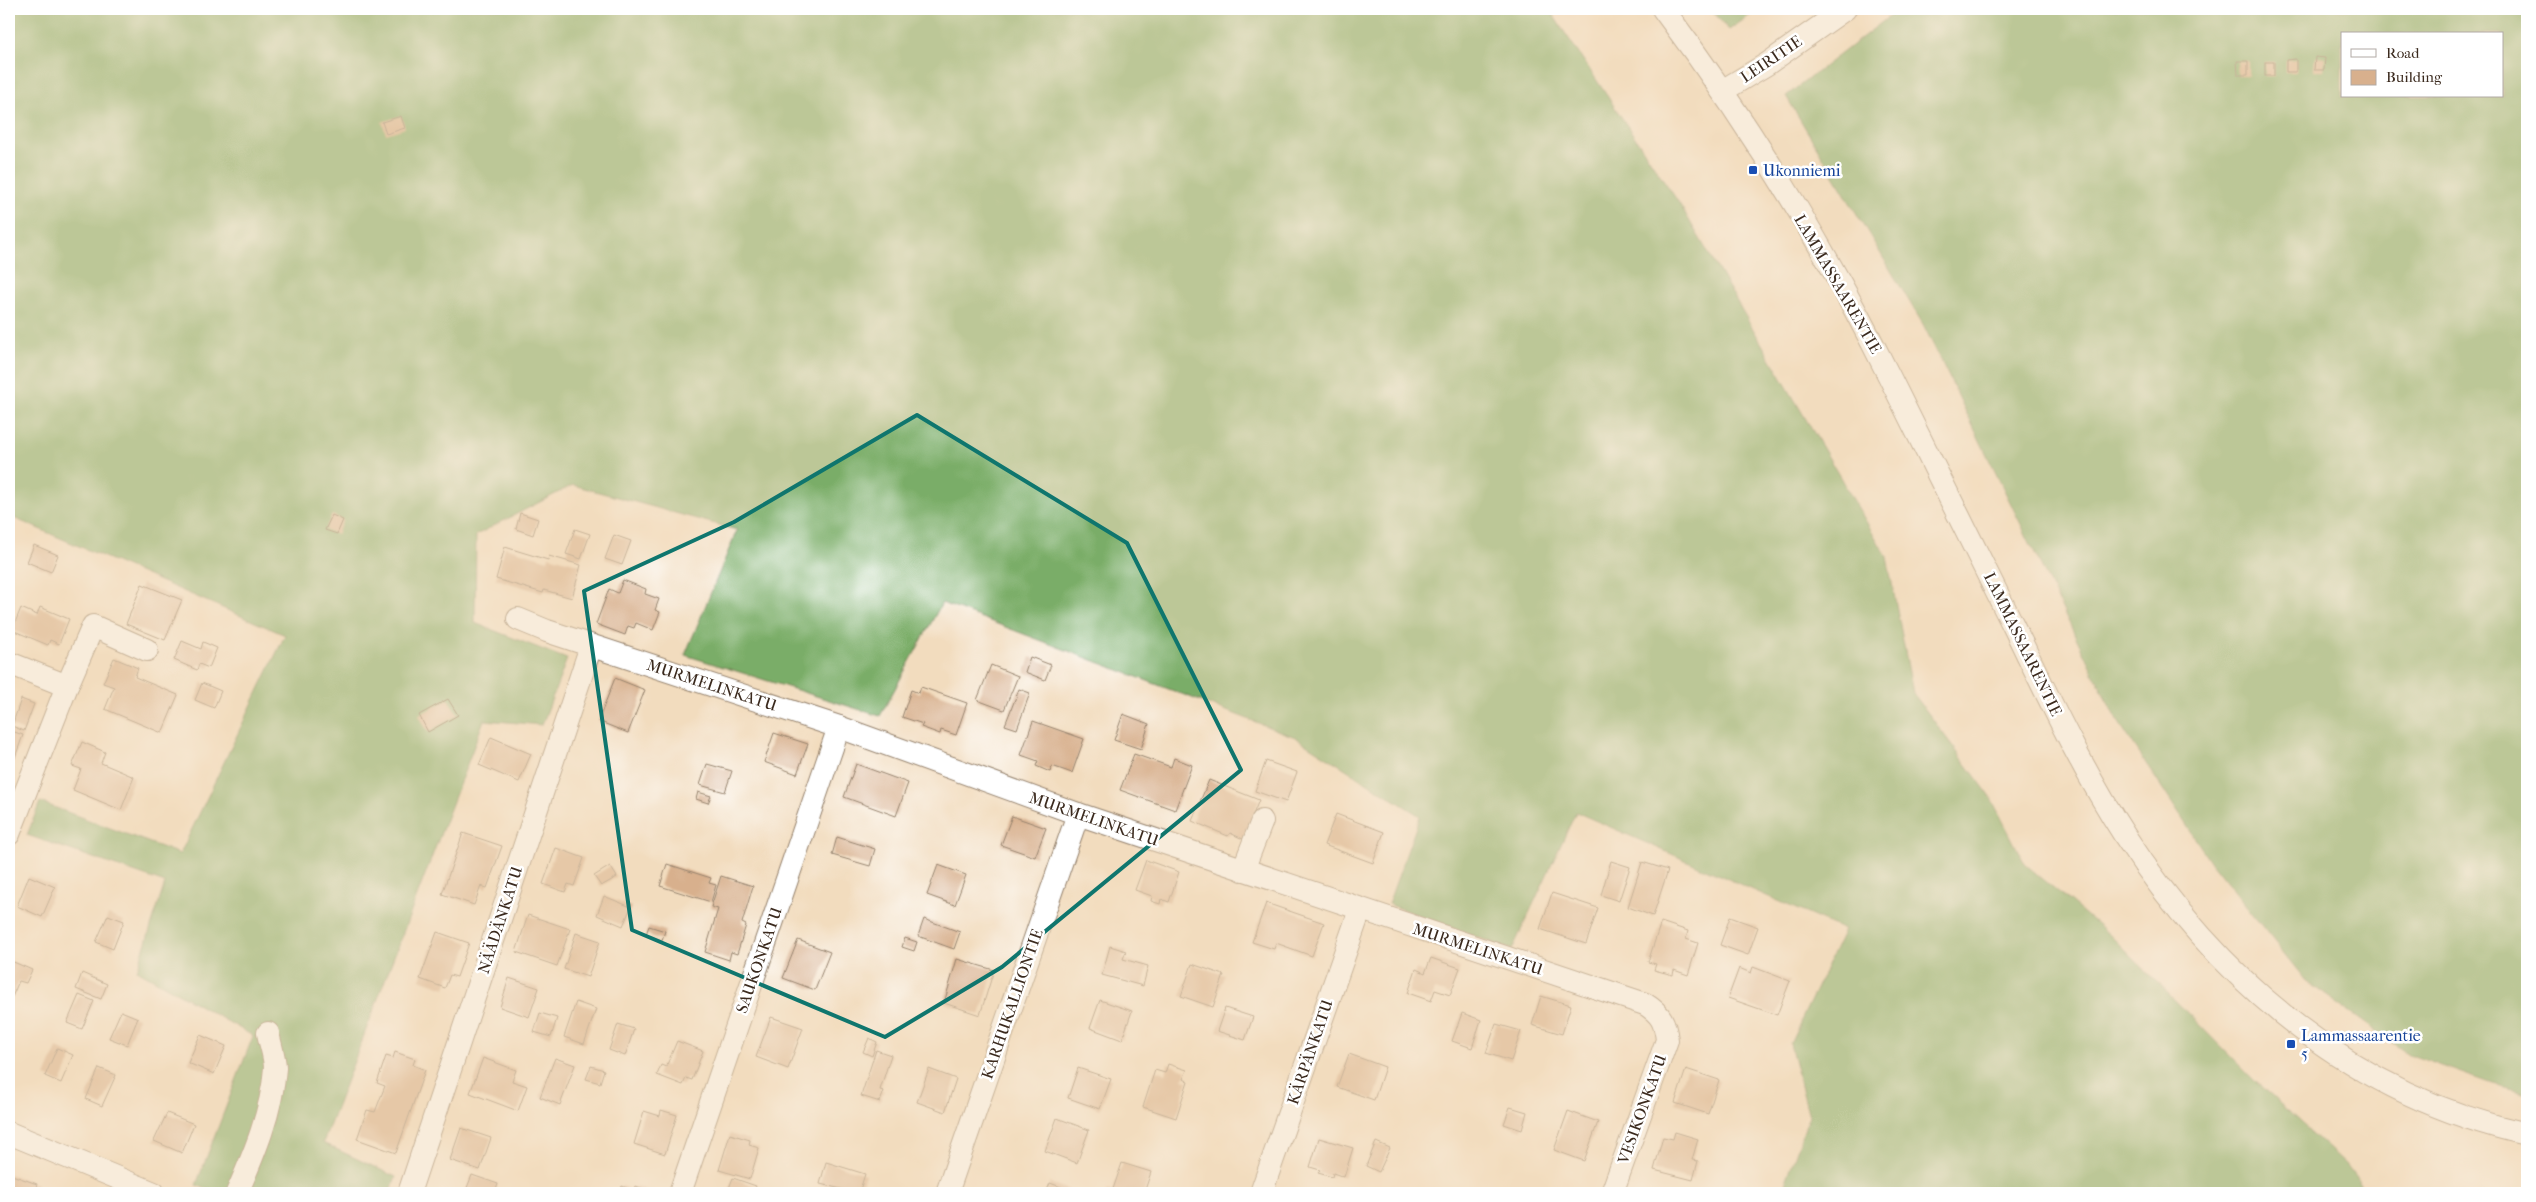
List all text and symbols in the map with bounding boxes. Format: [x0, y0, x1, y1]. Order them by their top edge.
street label: LEIRITIE [1737, 31, 1806, 87]
legend [2341, 32, 2504, 98]
text: Road [2386, 44, 2420, 62]
text: Building [2386, 68, 2443, 86]
place label: Ukonniemi [1763, 161, 1841, 180]
marker: Ukonniemi [1747, 164, 1759, 176]
street label: LAMMASSAARENTIE [1790, 211, 1886, 357]
street label: LAMMASSAARENTIE [1980, 569, 2066, 719]
street label: MURMELINKATU [644, 655, 780, 715]
street label: MURMELINKATU [1027, 788, 1162, 850]
street label: NÄÄDÄNKATU [474, 863, 526, 976]
street label: SAUKONKATU [732, 904, 786, 1016]
street label: MURMELINKATU [1410, 919, 1546, 979]
street label: KARHUKALLIONTIE [977, 926, 1047, 1082]
street label: KÄRPÄNKATU [1283, 996, 1337, 1107]
place label: Lammassaarentie 5 [2301, 1026, 2421, 1063]
marker: Lammassaarentie 5 [2285, 1038, 2297, 1050]
street label: VESIKONKATU [1613, 1051, 1671, 1167]

